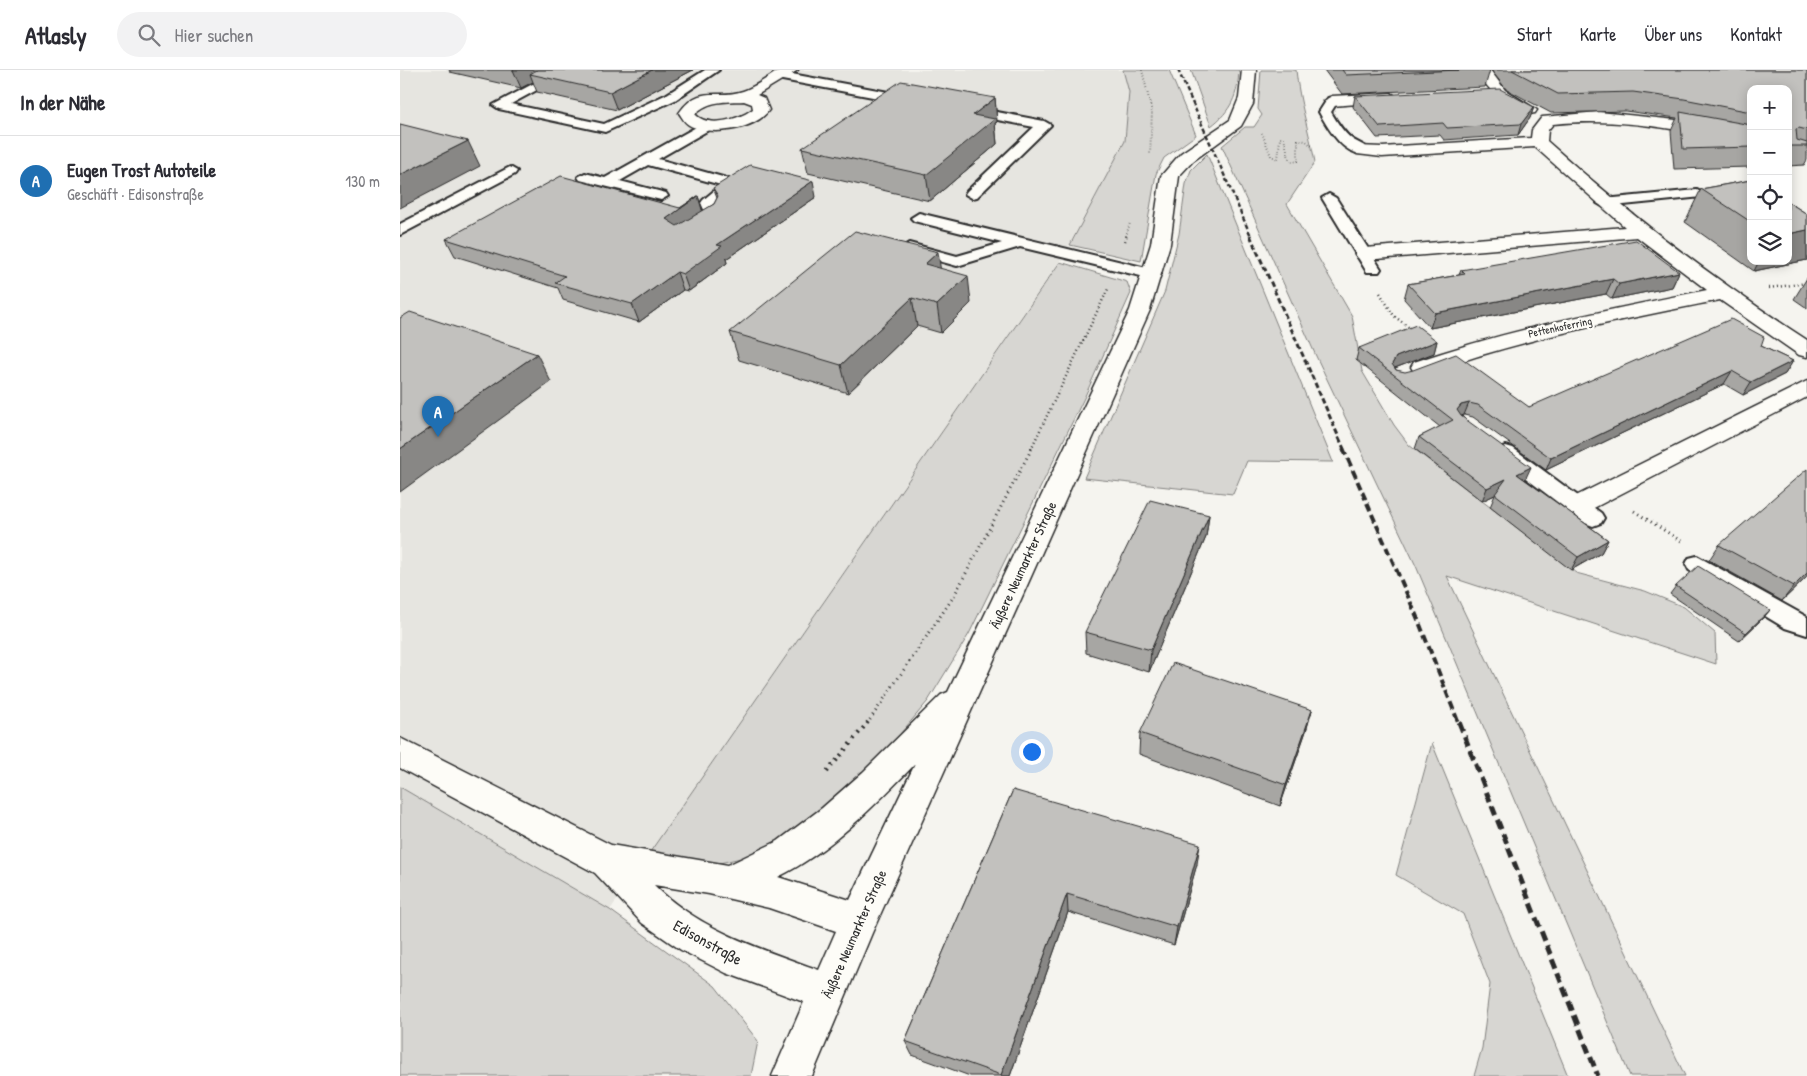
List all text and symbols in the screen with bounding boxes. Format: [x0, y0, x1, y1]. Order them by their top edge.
search box [117, 12, 467, 57]
text: Atlasly [25, 19, 87, 51]
icon: search [135, 21, 163, 49]
text: Hier suchen [175, 22, 253, 48]
text: Start [1517, 22, 1552, 47]
text: Karte [1580, 22, 1616, 47]
text: Über uns [1644, 22, 1702, 47]
text: Kontakt [1730, 22, 1782, 47]
map controls [1747, 85, 1792, 265]
button: + [1747, 85, 1792, 130]
text: In der Nähe [20, 88, 105, 117]
button: − [1747, 130, 1792, 175]
text: Eugen Trost Autoteile [67, 157, 216, 183]
text: A [32, 170, 40, 192]
text: 130 m [345, 170, 380, 192]
button: locate [1747, 175, 1792, 220]
text: Geschäft · Edisonstraße [67, 183, 204, 205]
button: layers [1747, 220, 1792, 265]
street label: Pettenkoferring [1527, 313, 1593, 341]
pin: A [422, 396, 454, 437]
street label: Äußere Neumarkter Straße [985, 498, 1062, 632]
your location [1019, 739, 1045, 765]
street label: Äußere Neumarkter Straße [817, 866, 891, 1001]
street label: Edisonstraße [670, 914, 747, 970]

